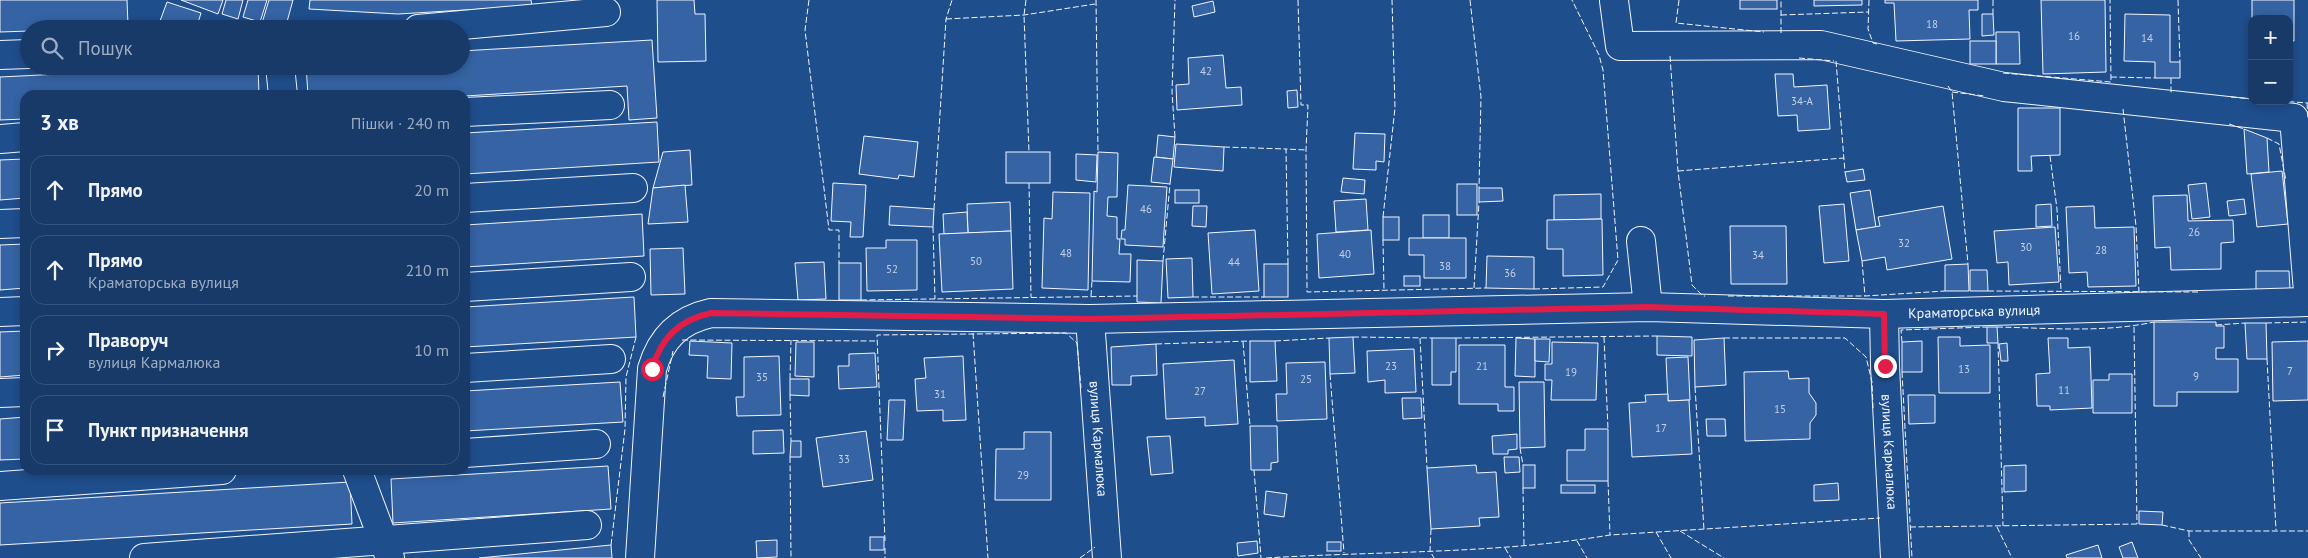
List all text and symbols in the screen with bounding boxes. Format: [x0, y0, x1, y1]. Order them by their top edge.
map controls [2248, 15, 2293, 105]
button: + [2248, 15, 2293, 60]
house number: 18 [1926, 17, 1938, 31]
search box [20, 20, 470, 75]
house number: 16 [2068, 29, 2080, 43]
house number: 14 [2141, 31, 2153, 45]
icon: search [38, 34, 66, 62]
text: Пошук [78, 36, 133, 60]
button: − [2248, 60, 2293, 105]
house number: 42 [1200, 64, 1212, 78]
house number: 34-А [1791, 94, 1814, 108]
text: 3 хв [40, 109, 79, 136]
text: Пішки · 240 m [351, 113, 450, 133]
icon: ahead [41, 176, 69, 204]
text: Прямо [88, 178, 143, 202]
text: 20 m [414, 180, 449, 200]
house number: 46 [1140, 202, 1152, 216]
house number: 26 [2188, 225, 2200, 239]
house number: 32 [1898, 236, 1910, 250]
house number: 30 [2020, 240, 2032, 254]
house number: 28 [2095, 243, 2107, 257]
house number: 48 [1060, 246, 1072, 260]
house number: 40 [1339, 247, 1351, 261]
text: Прямо [88, 248, 143, 272]
house number: 34 [1752, 248, 1764, 262]
house number: 50 [970, 254, 982, 268]
house number: 44 [1228, 255, 1240, 269]
icon: ahead [41, 256, 69, 284]
house number: 38 [1439, 259, 1451, 273]
text: 210 m [406, 260, 449, 280]
house number: 52 [886, 262, 898, 276]
house number: 36 [1504, 266, 1516, 280]
text: Краматорська вулиця [88, 272, 239, 292]
street label: Краматорська вулиця [1908, 301, 2041, 322]
text: Праворуч [88, 328, 168, 352]
icon: right [41, 336, 69, 364]
text: 10 m [414, 340, 449, 360]
text: вулиця Кармалюка [88, 352, 220, 372]
route end [1874, 355, 1897, 378]
route start [641, 358, 664, 381]
house number: 23 [1385, 359, 1397, 373]
house number: 21 [1476, 359, 1488, 373]
house number: 13 [1958, 362, 1970, 376]
house number: 7 [2287, 364, 2293, 378]
house number: 19 [1565, 365, 1577, 379]
house number: 9 [2193, 369, 2199, 383]
house number: 35 [756, 370, 768, 384]
house number: 25 [1300, 372, 1312, 386]
street label: вулиця Кармалюка [1085, 380, 1112, 497]
house number: 11 [2058, 383, 2070, 397]
house number: 27 [1194, 384, 1206, 398]
house number: 31 [934, 387, 946, 401]
street label: вулиця Кармалюка [1877, 394, 1901, 510]
house number: 15 [1774, 402, 1786, 416]
icon: arrive [41, 416, 69, 444]
text: Пункт призначення [88, 418, 249, 442]
house number: 17 [1655, 421, 1667, 435]
house number: 33 [838, 452, 850, 466]
house number: 29 [1017, 468, 1029, 482]

